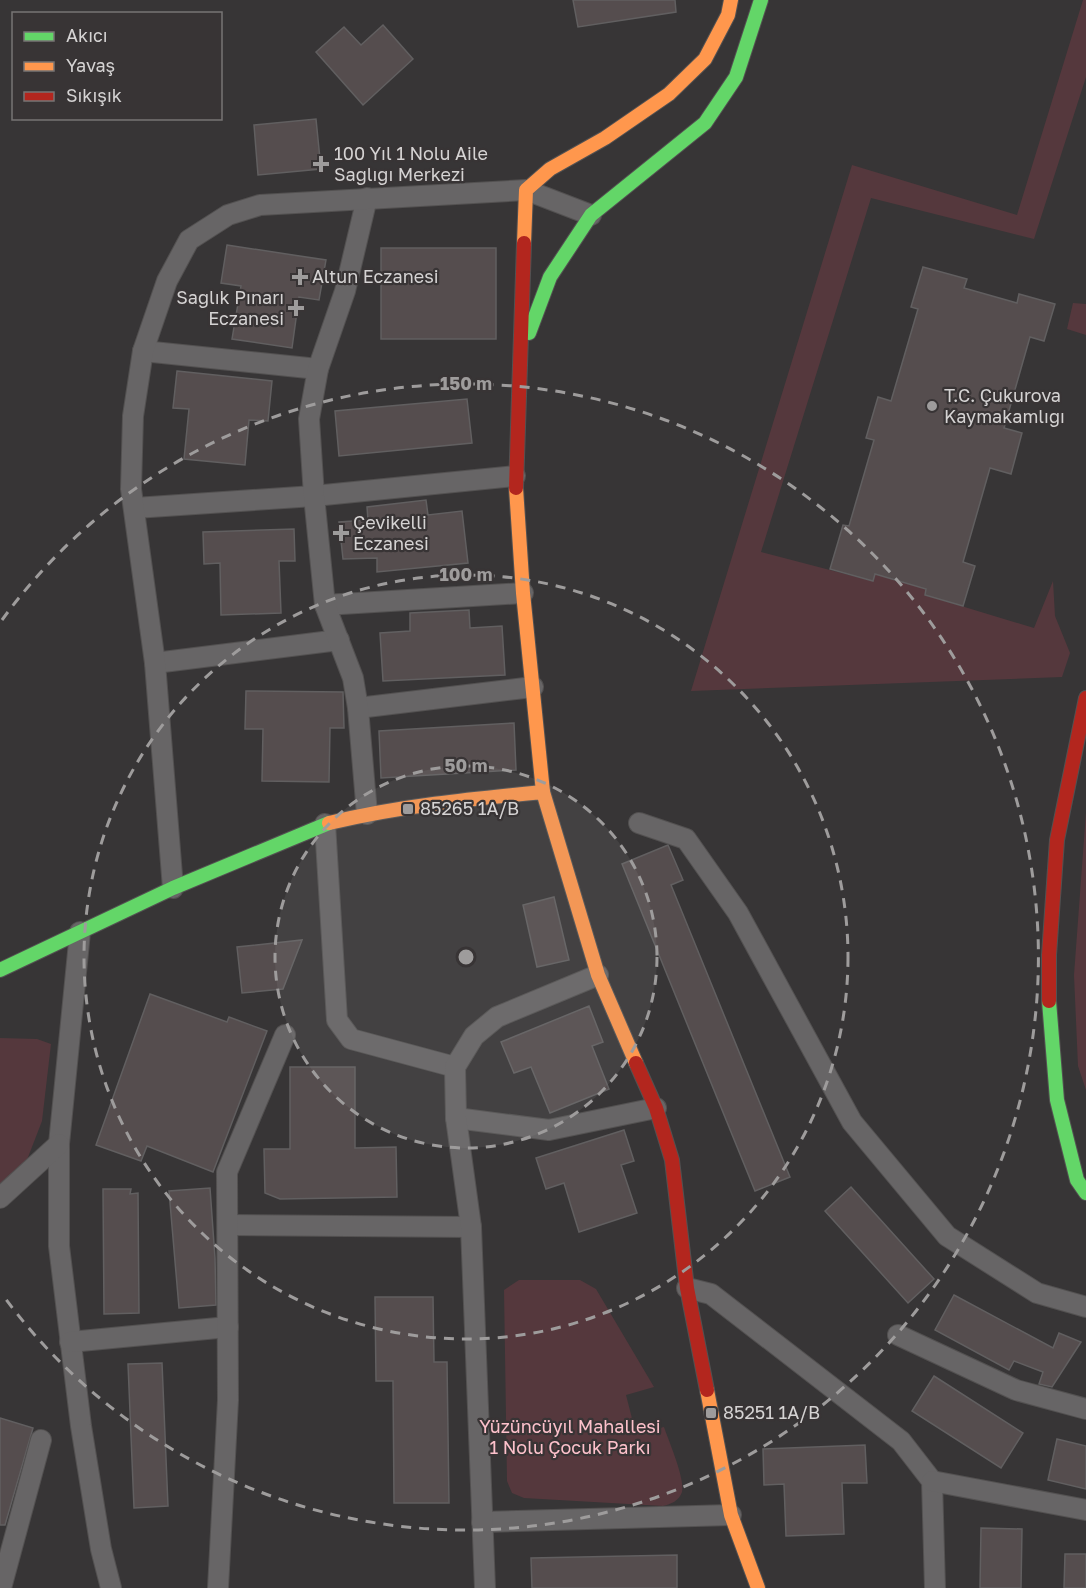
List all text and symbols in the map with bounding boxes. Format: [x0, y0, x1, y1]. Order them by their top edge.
legend [12, 12, 222, 120]
text: Akıcı [66, 24, 108, 46]
text: Yavaş [66, 54, 115, 76]
text: Sıkışık [66, 84, 122, 106]
place label: 100 Yıl 1 Nolu Aile Saglıgı Merkezi [334, 142, 488, 185]
marker: 100 Yıl 1 Nolu Aile Saglıgı Merkezi [312, 155, 330, 173]
place label: Altun Eczanesi [312, 265, 439, 287]
marker: Altun Eczanesi [293, 270, 307, 284]
place label: Sağlık Pınarı Eczanesi [176, 286, 284, 329]
marker: Sağlık Pınarı Eczanesi [289, 301, 303, 315]
text: 150 m [440, 372, 492, 394]
place label: T.C. Çukurova Kaymakamlığı [944, 384, 1065, 427]
marker: T.C. Çukurova Kaymakamlığı [925, 399, 939, 413]
place label: Çevikelli Eczanesi [353, 511, 429, 554]
marker: Çevikelli Eczanesi [334, 526, 348, 540]
text: 100 m [440, 563, 492, 585]
text: 50 m [445, 754, 487, 776]
place label: 85265 1A/B [420, 797, 519, 819]
marker: 85265 1A/B [401, 802, 415, 816]
centre of rings [456, 947, 476, 967]
place label: 85251 1A/B [723, 1401, 820, 1423]
marker: 85251 1A/B [704, 1406, 718, 1420]
park label: Yüzüncüyıl Mahallesi 1 Nolu Çocuk Parkı [479, 1415, 661, 1458]

